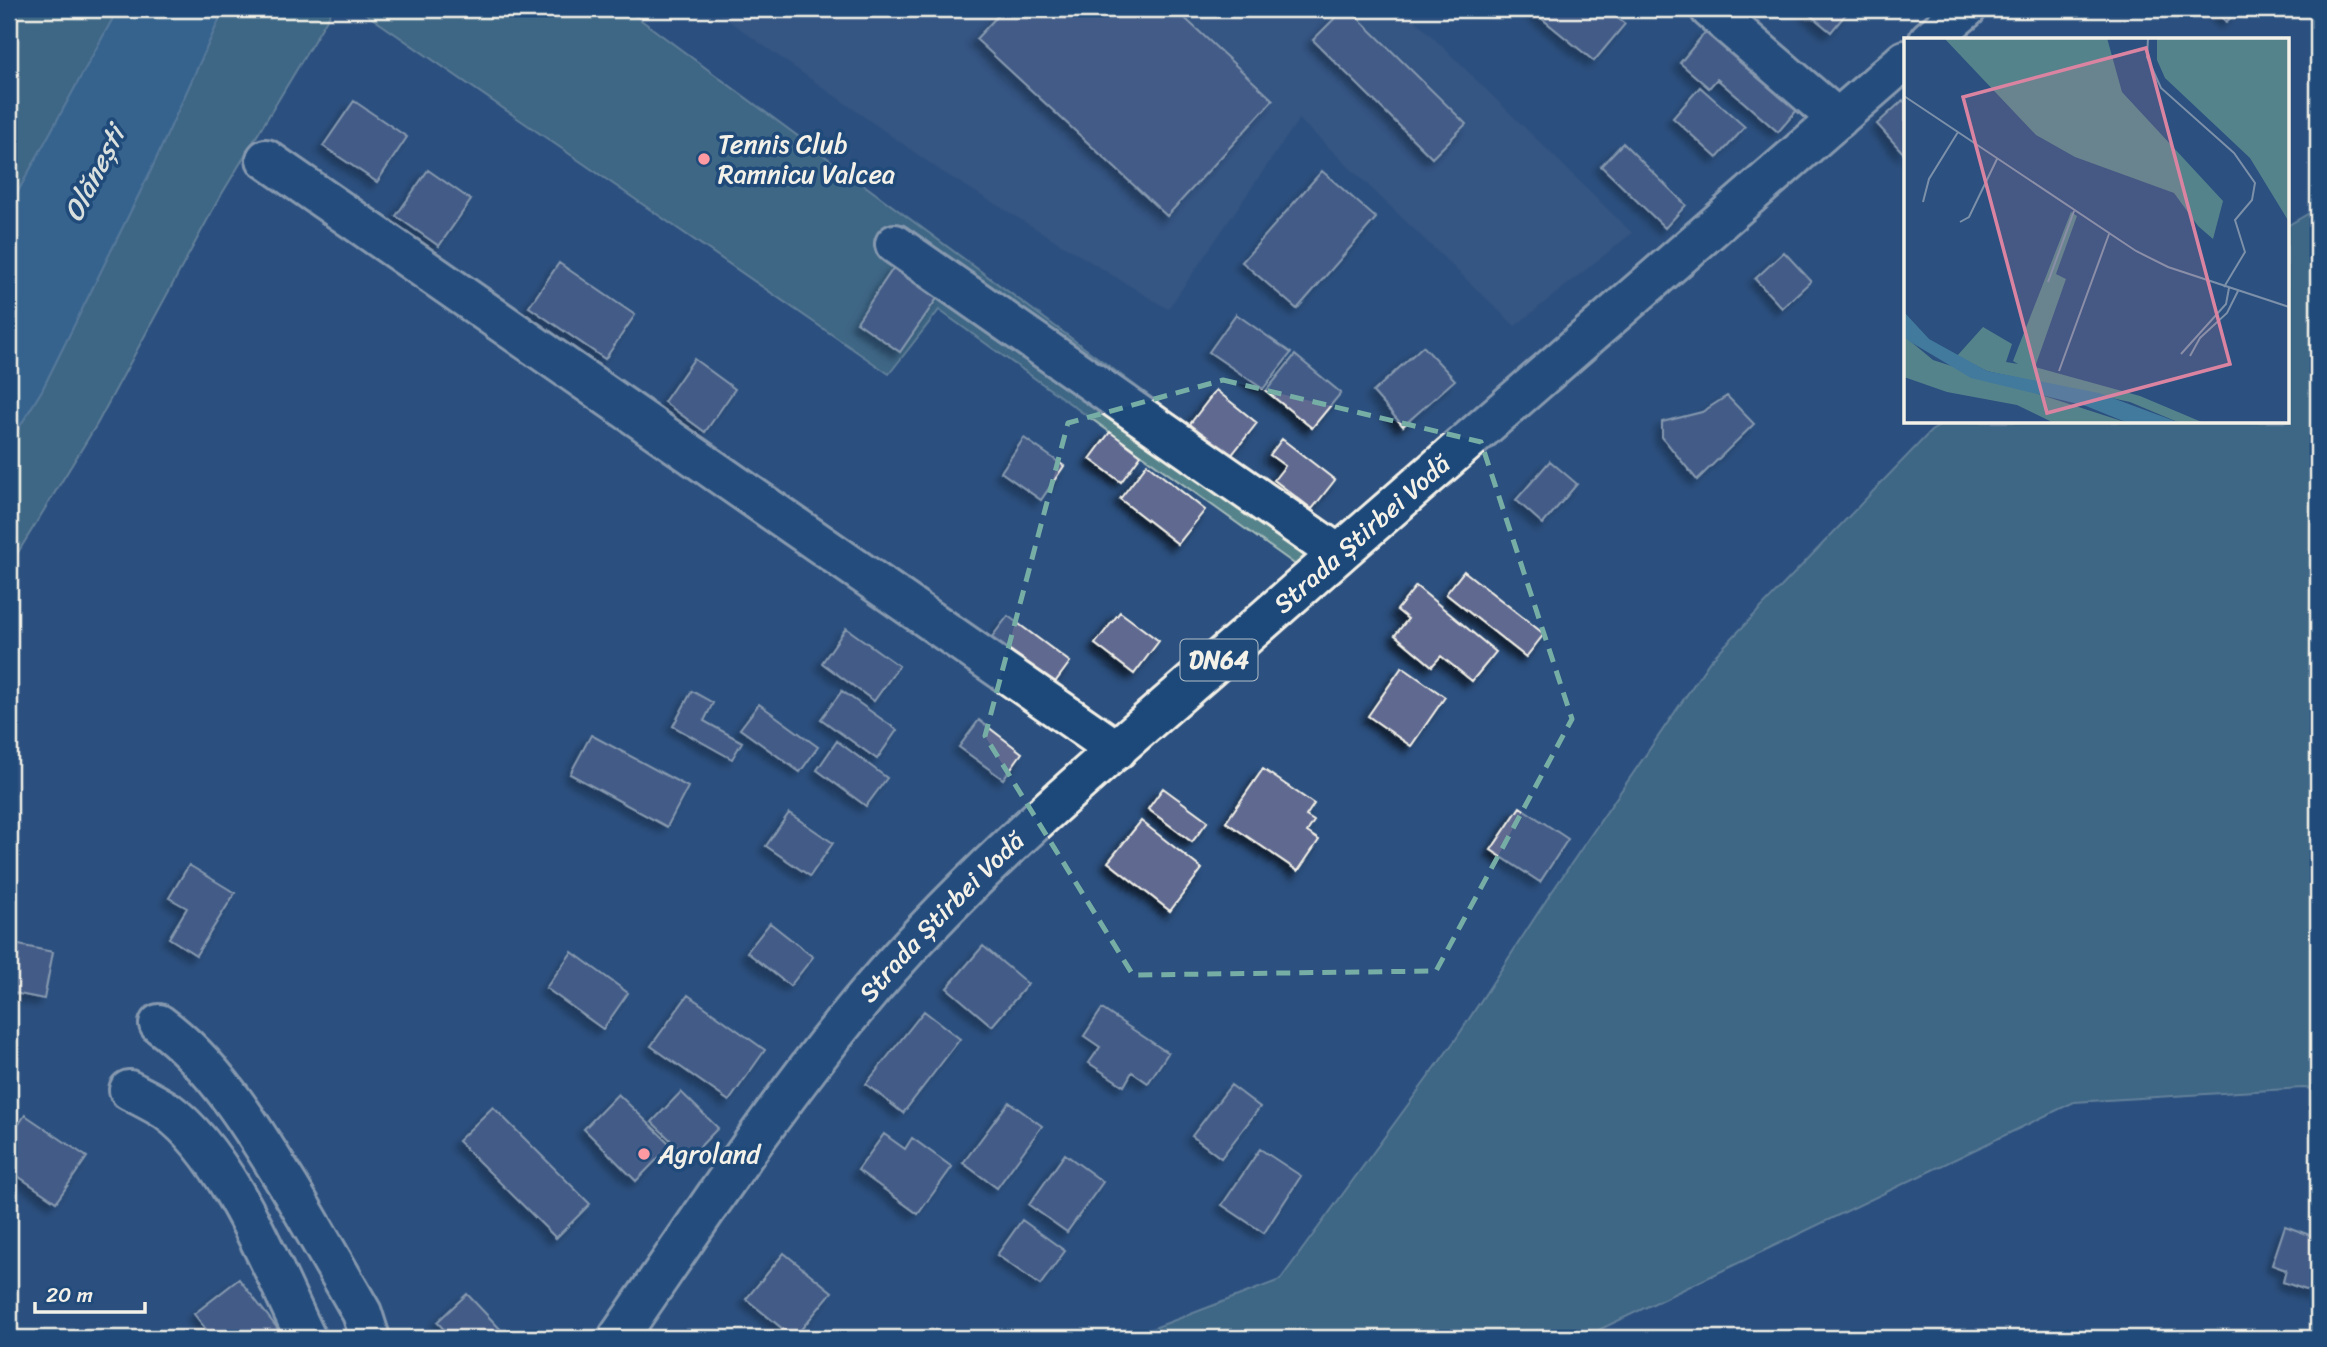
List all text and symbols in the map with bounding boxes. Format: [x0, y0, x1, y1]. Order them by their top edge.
inset map [1904, 38, 2288, 424]
water label: Olănești [49, 113, 141, 230]
place label: Tennis Club Ramnicu Valcea [718, 121, 895, 197]
marker: Tennis Club Ramnicu Valcea [696, 151, 712, 167]
street label: Strada Știrbei Vodă [1262, 442, 1462, 625]
road number: DN64 [1180, 640, 1258, 680]
street label: Strada Știrbei Vodă [846, 819, 1036, 1013]
place label: Agroland [657, 1131, 763, 1177]
marker: Agroland [636, 1146, 652, 1162]
scale bar [35, 1270, 145, 1314]
text: 20 m [46, 1276, 93, 1314]

